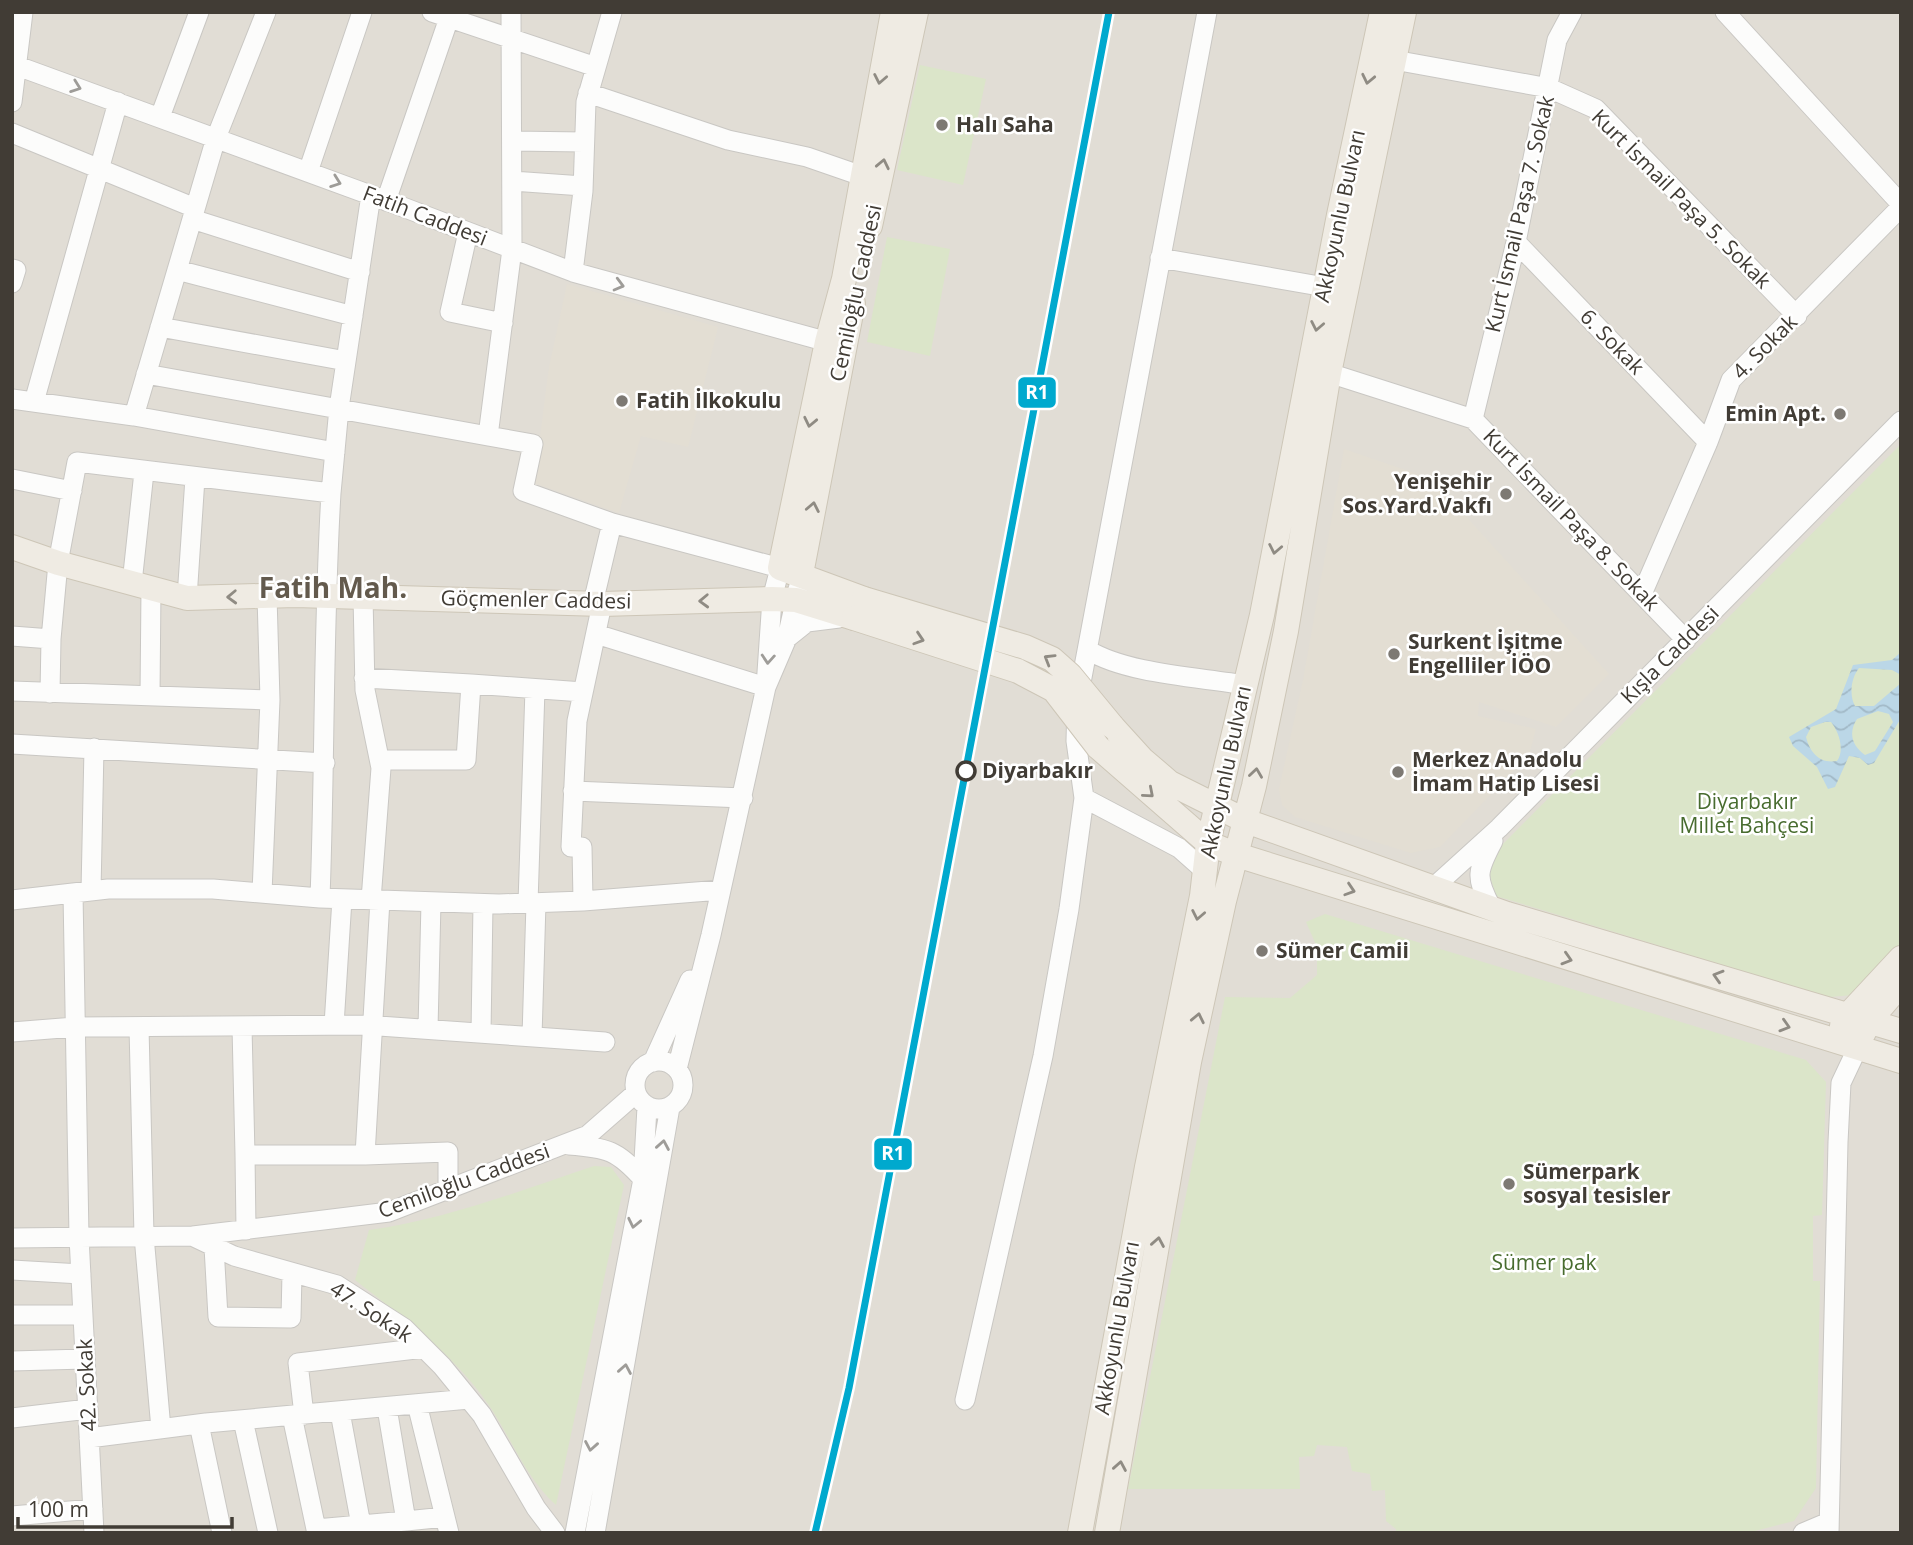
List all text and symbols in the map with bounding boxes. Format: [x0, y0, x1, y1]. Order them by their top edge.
one-way arrow [873, 73, 888, 85]
one-way arrow [1362, 73, 1376, 85]
one-way arrow [70, 78, 82, 92]
street label: Kurt İsmail Paşa 7. Sokak [1478, 92, 1560, 335]
street label: Kurt İsmail Paşa 5. Sokak [1586, 103, 1777, 294]
place label: Halı Saha [956, 110, 1054, 138]
marker: Halı Saha [934, 117, 950, 133]
street label: Akkoyunlu Bulvarı [1307, 127, 1371, 305]
one-way arrow [874, 158, 889, 170]
one-way arrow [330, 174, 342, 188]
street label: Fatih Caddesi [359, 178, 492, 252]
street label: Cemiloğlu Caddesi [823, 202, 887, 384]
one-way arrow [612, 277, 624, 291]
street label: 6. Sokak [1575, 302, 1651, 380]
street label: 4. Sokak [1726, 308, 1803, 385]
one-way arrow [1311, 320, 1326, 332]
line badge: R1 [1017, 376, 1057, 409]
text: R1 [1025, 379, 1049, 405]
place label: Fatih İlkokulu [636, 386, 781, 414]
marker: Fatih İlkokulu [614, 393, 630, 409]
place label: Emin Apt. [1725, 399, 1826, 427]
marker: Emin Apt. [1832, 406, 1848, 422]
one-way arrow [804, 416, 819, 428]
street label: Kurt İsmail Paşa 8. Sokak [1477, 422, 1666, 616]
place label: Yenişehir Sos.Yard.Vakfı [1343, 467, 1492, 519]
marker: Yenişehir Sos.Yard.Vakfı [1498, 486, 1514, 502]
one-way arrow [805, 501, 820, 513]
one-way arrow [1268, 543, 1283, 555]
district label: Fatih Mah. [259, 568, 407, 606]
street label: Göçmenler Caddesi [440, 583, 632, 615]
one-way arrow [226, 589, 237, 604]
one-way arrow [698, 593, 709, 608]
street label: Kışla Caddesi [1614, 599, 1725, 710]
place label: Surkent İşitme Engelliler İÖO [1408, 627, 1563, 679]
one-way arrow [913, 630, 925, 645]
marker: Surkent İşitme Engelliler İÖO [1386, 646, 1402, 662]
one-way arrow [761, 654, 776, 665]
one-way arrow [1043, 655, 1056, 668]
street label: Akkoyunlu Bulvarı [1193, 683, 1257, 861]
place label: Merkez Anadolu İmam Hatip Lisesi [1412, 745, 1599, 797]
place label: Diyarbakır [982, 756, 1094, 784]
marker: Diyarbakır [956, 761, 976, 781]
marker: Merkez Anadolu İmam Hatip Lisesi [1390, 764, 1406, 780]
one-way arrow [1248, 767, 1263, 778]
one-way arrow [1141, 785, 1154, 797]
park label: Diyarbakır Millet Bahçesi [1680, 787, 1814, 839]
one-way arrow [1344, 882, 1356, 897]
one-way arrow [1191, 909, 1206, 921]
place label: Sümer Camii [1276, 936, 1409, 964]
marker: Sümer Camii [1254, 943, 1270, 959]
one-way arrow [1560, 951, 1573, 965]
one-way arrow [1712, 970, 1724, 985]
one-way arrow [1190, 1012, 1205, 1024]
one-way arrow [1778, 1017, 1790, 1032]
street label: Cemiloğlu Caddesi [374, 1136, 553, 1224]
line badge: R1 [873, 1137, 913, 1171]
one-way arrow [655, 1139, 670, 1151]
text: R1 [881, 1140, 905, 1166]
place label: Sümerpark sosyal tesisler [1523, 1157, 1671, 1209]
marker: Sümerpark sosyal tesisler [1501, 1176, 1517, 1192]
one-way arrow [628, 1217, 643, 1229]
one-way arrow [1150, 1236, 1165, 1247]
street label: Akkoyunlu Bulvarı [1087, 1239, 1145, 1417]
park label: Sümer pak [1491, 1248, 1597, 1276]
street label: 47. Sokak [325, 1274, 418, 1348]
street label: 42. Sokak [70, 1338, 102, 1432]
one-way arrow [617, 1363, 632, 1375]
one-way arrow [584, 1440, 599, 1452]
one-way arrow [1112, 1460, 1127, 1472]
scale bar [18, 1486, 231, 1530]
text: 100 m [28, 1495, 89, 1523]

